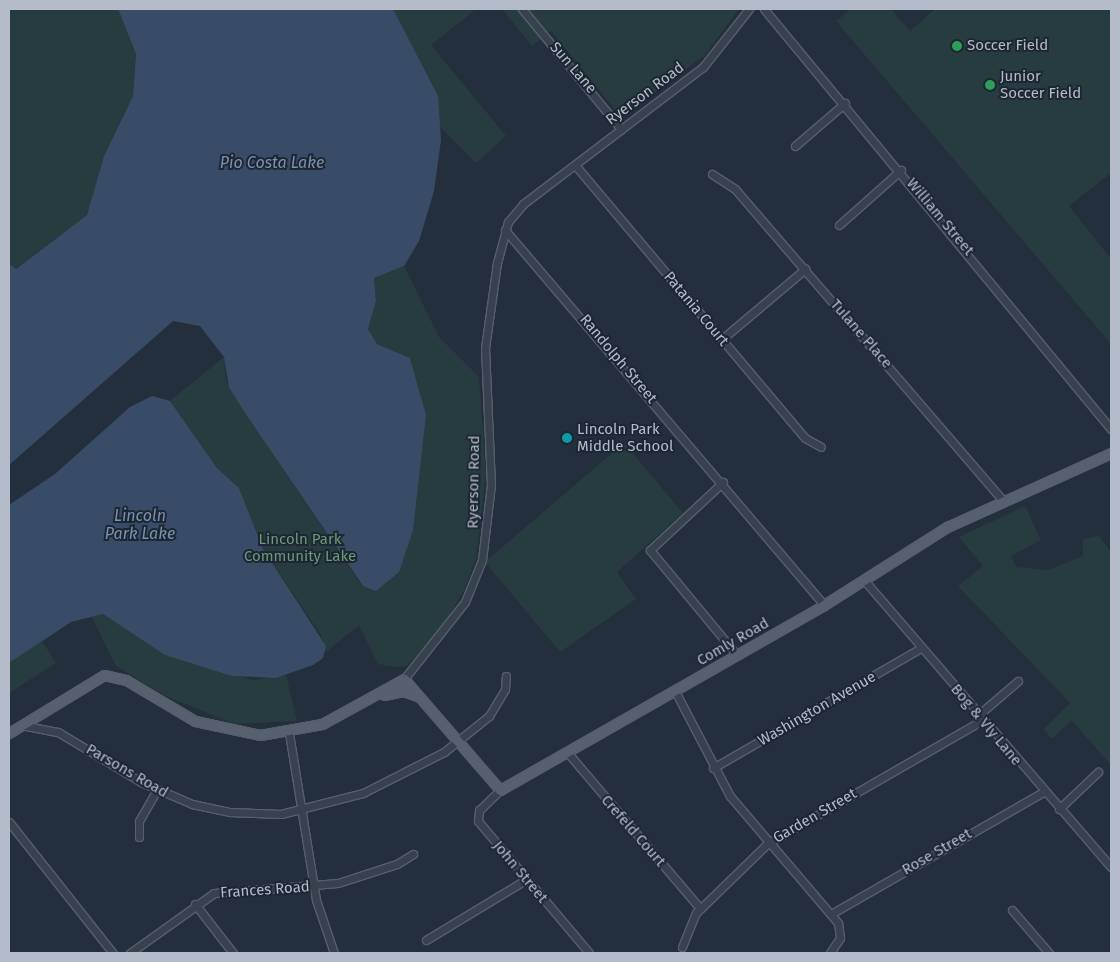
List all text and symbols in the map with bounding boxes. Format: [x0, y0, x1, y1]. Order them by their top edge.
place label: Soccer Field [967, 37, 1048, 55]
street label: Sun Lane [546, 39, 600, 97]
marker: Soccer Field [951, 40, 963, 52]
street label: Ryerson Road [602, 59, 688, 129]
place label: Junior Soccer Field [1000, 67, 1081, 102]
marker: Junior Soccer Field [984, 79, 996, 91]
water label: Pio Costa Lake [220, 153, 324, 173]
street label: William Street [902, 175, 978, 259]
street label: Patania Court [660, 268, 732, 350]
street label: Tulane Place [826, 296, 896, 372]
street label: Randolph Street [576, 311, 660, 407]
place label: Lincoln Park Middle School [577, 420, 673, 455]
marker: Lincoln Park Middle School [561, 432, 573, 444]
street label: Ryerson Road [464, 435, 484, 529]
water label: Lincoln Park Lake [105, 506, 175, 544]
park label: Lincoln Park Community Lake [244, 530, 356, 565]
street label: Comly Road [694, 614, 772, 670]
street label: Washington Avenue [755, 668, 879, 750]
street label: Bog & Vly Lane [947, 681, 1025, 769]
street label: Parsons Road [83, 740, 171, 802]
street label: Garden Street [770, 785, 860, 847]
street label: Crefeld Court [597, 792, 669, 870]
street label: Rose Street [899, 825, 975, 879]
street label: John Street [489, 837, 551, 907]
street label: Frances Road [220, 878, 310, 902]

